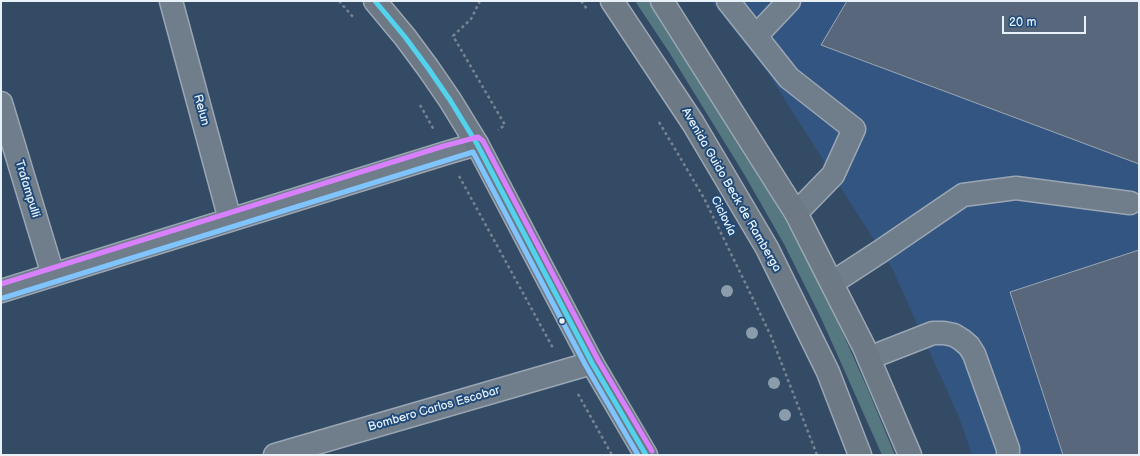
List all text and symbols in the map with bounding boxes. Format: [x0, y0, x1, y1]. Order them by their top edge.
scale bar [1004, 8, 1088, 34]
text: 20 m [1009, 15, 1036, 30]
street label: Relun [190, 93, 212, 127]
street label: Avenida Guido Beck de Ramberga [678, 106, 784, 274]
street label: Trafampulli [11, 159, 43, 219]
street label: Ciclovía [707, 194, 739, 238]
unlabelled marker [557, 316, 567, 326]
street label: Bombero Carlos Escobar [367, 383, 501, 435]

